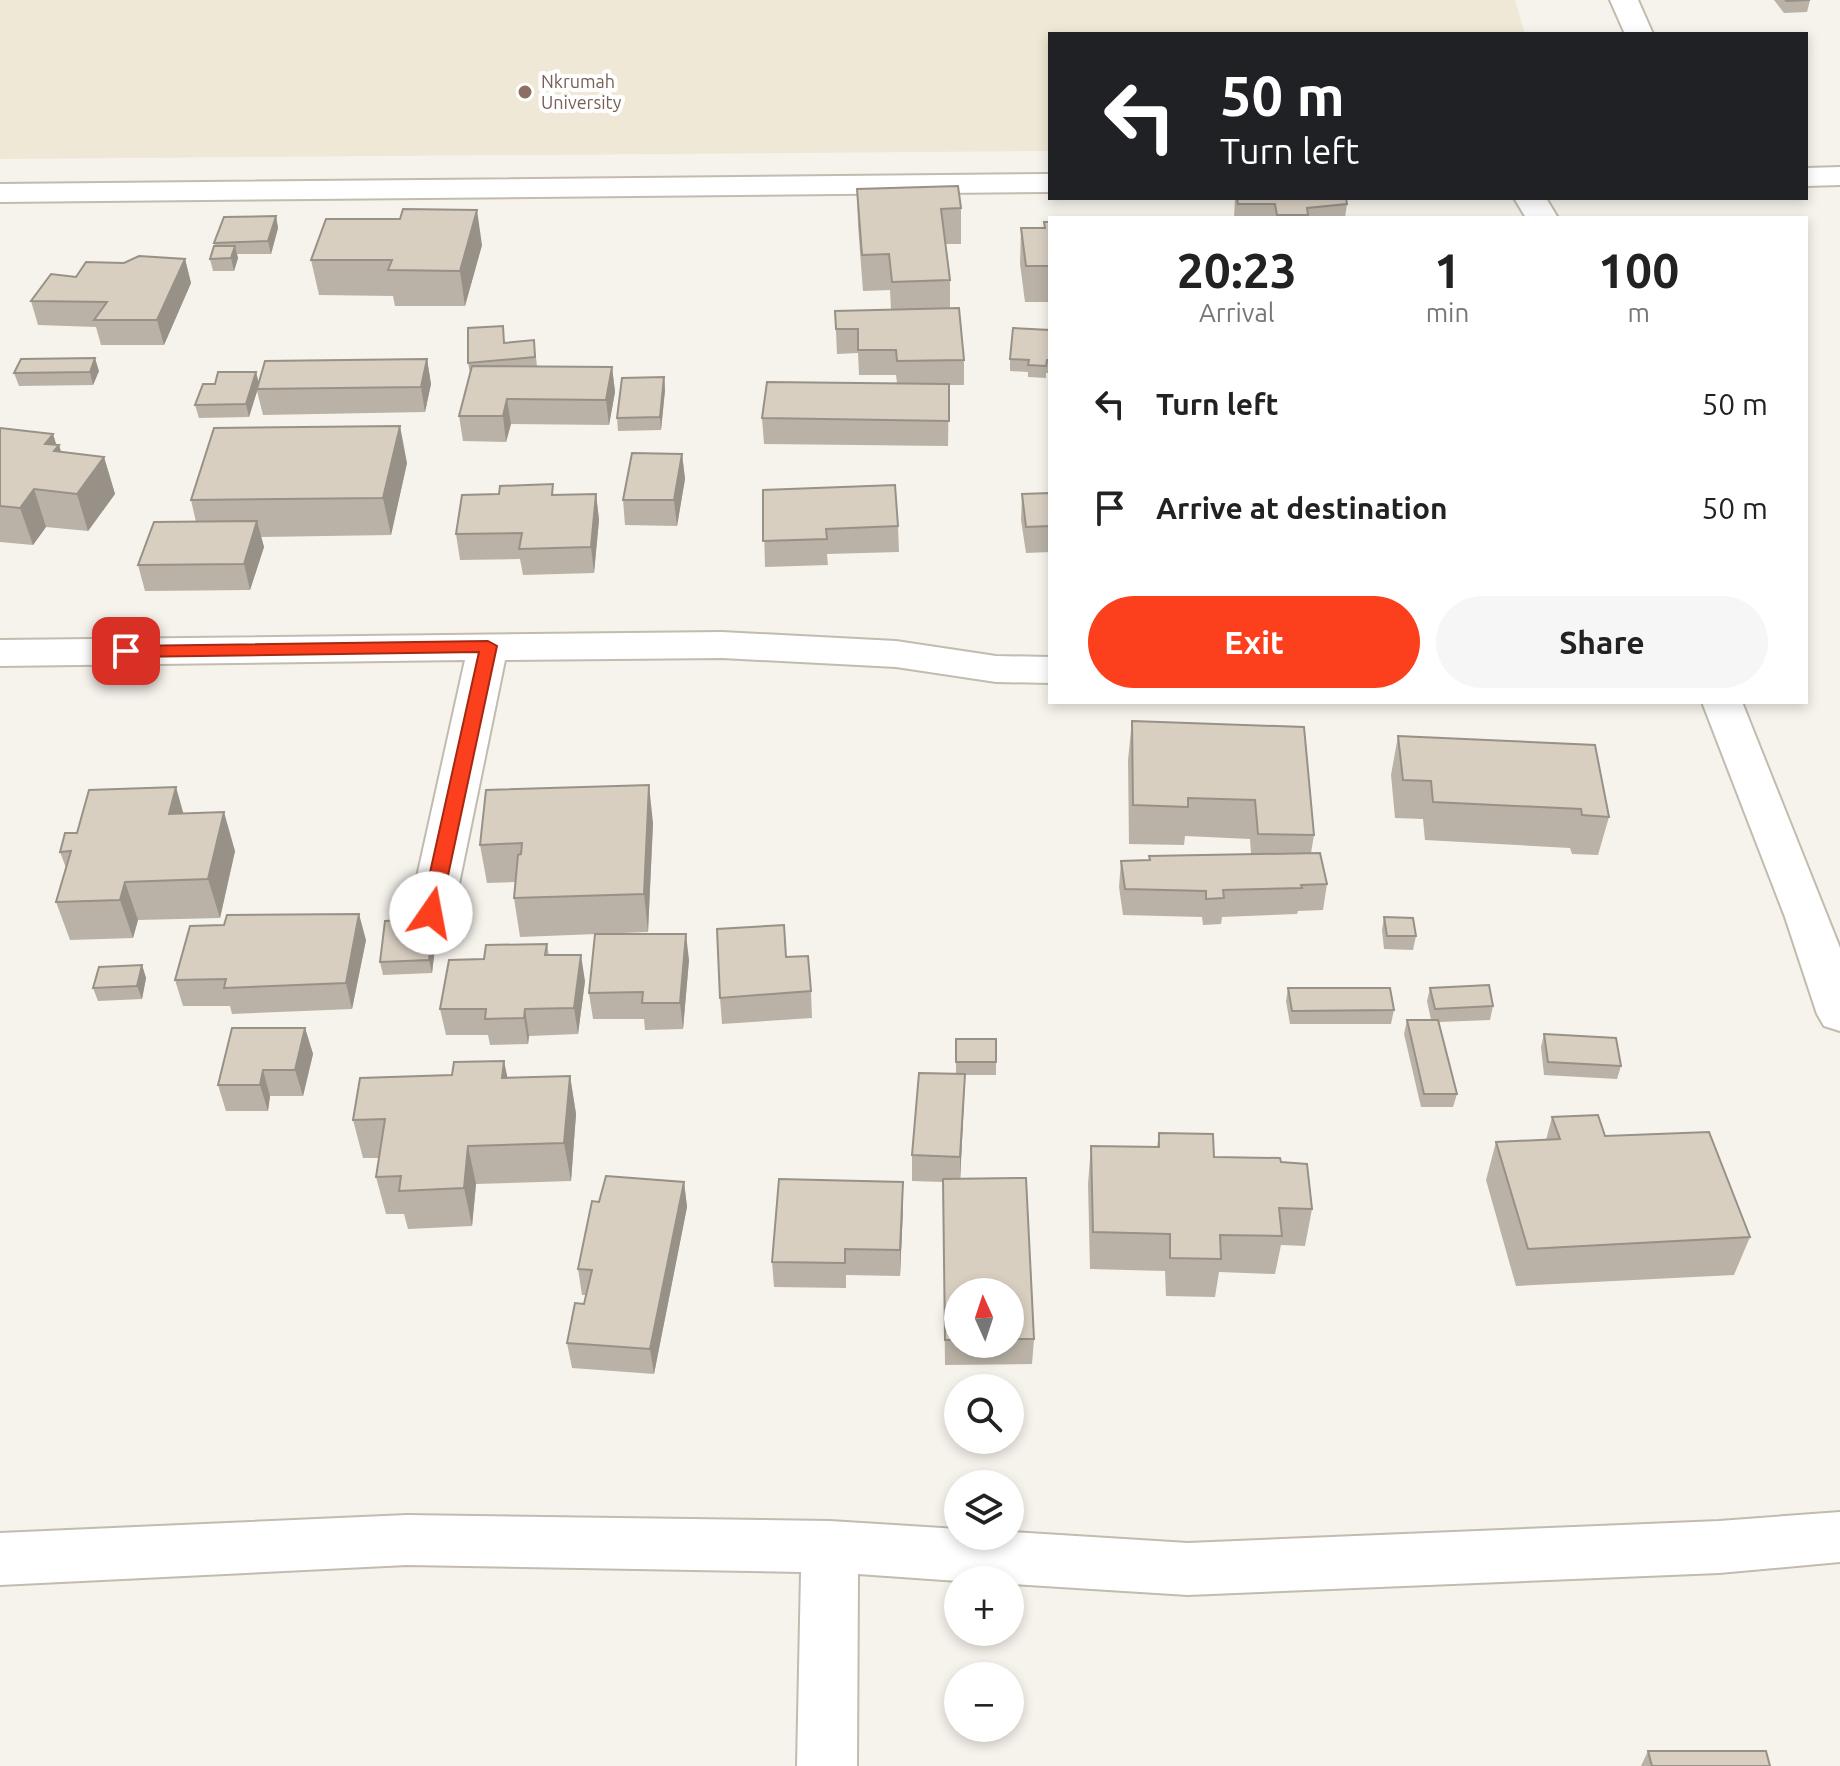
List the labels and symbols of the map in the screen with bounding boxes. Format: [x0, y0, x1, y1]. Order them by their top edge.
place label: Nkrumah University [541, 71, 622, 112]
marker: Nkrumah University [516, 83, 534, 101]
pin [92, 617, 160, 685]
position arrow [389, 871, 473, 955]
north arrow [944, 1278, 1024, 1358]

